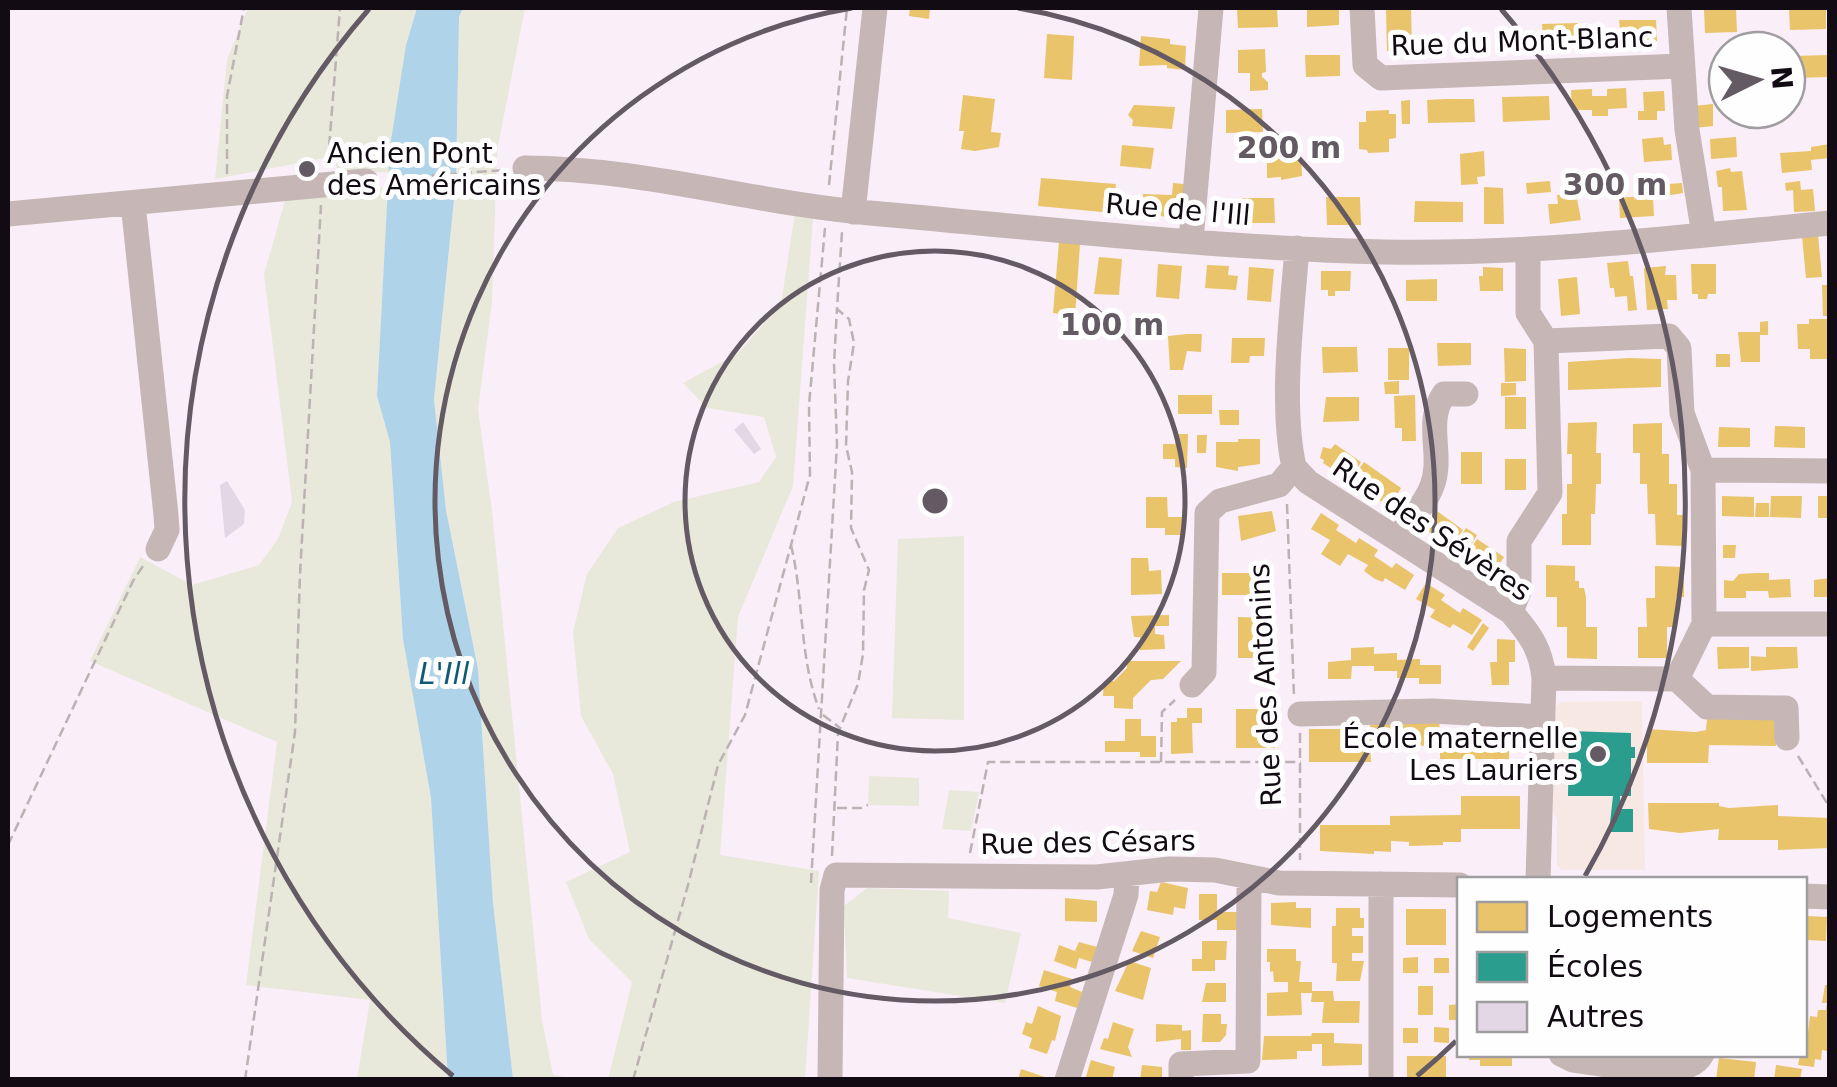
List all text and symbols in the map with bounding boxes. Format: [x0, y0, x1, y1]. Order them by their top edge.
street label: Rue du Mont-Blanc [1390, 20, 1654, 63]
north arrow [1707, 30, 1807, 130]
text: N [1764, 65, 1799, 91]
text: 200 m [1237, 130, 1341, 165]
place label: Ancien Pont des Américains [327, 137, 541, 202]
marker: Ancien Pont des Américains [296, 158, 318, 180]
text: 300 m [1563, 167, 1667, 202]
street label: Rue de l'Ill [1104, 187, 1252, 232]
text: 100 m [1060, 307, 1164, 342]
street label: Rue des Sévères [1326, 451, 1537, 608]
centre of rings [917, 483, 953, 519]
street label: Rue des Antonins [1243, 563, 1288, 807]
water label: L'Ill [419, 656, 470, 691]
place label: École maternelle Les Lauriers [1342, 721, 1578, 787]
marker: École maternelle Les Lauriers [1587, 743, 1609, 765]
street label: Rue des Césars [980, 824, 1196, 861]
legend [1457, 877, 1807, 1057]
text: Logements [1547, 899, 1713, 934]
text: Écoles [1547, 949, 1643, 984]
text: Autres [1547, 999, 1644, 1034]

